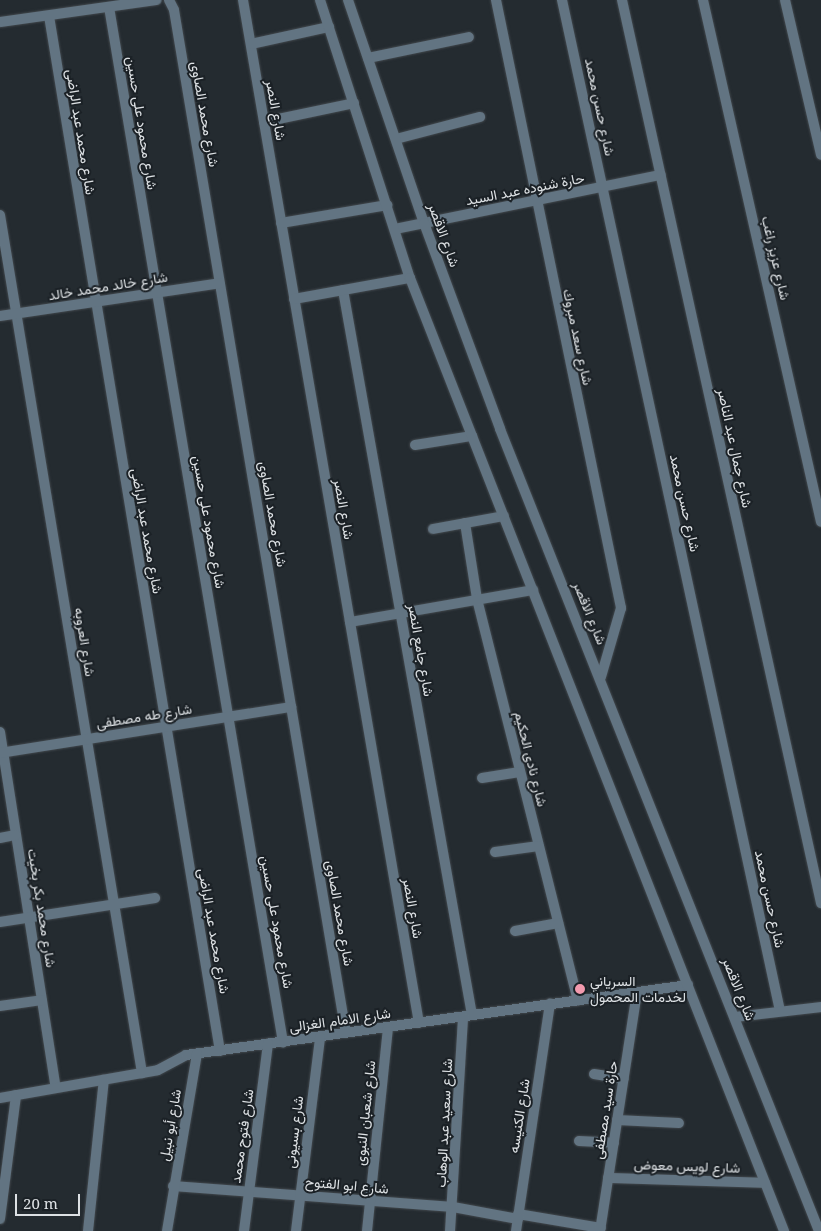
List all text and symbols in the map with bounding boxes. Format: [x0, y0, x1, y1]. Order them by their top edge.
street label: شارع محمود على حسين [123, 55, 161, 191]
street label: شارع حسن محمد [581, 57, 619, 157]
street label: شارع محمد الصاوى [187, 60, 223, 168]
street label: شارع محمد عبد الراضى [63, 68, 99, 196]
street label: شارع النصر [262, 78, 290, 142]
street label: حارة شنوده عبد السيد [464, 169, 586, 209]
street label: شارع الاقصر [425, 201, 463, 269]
street label: شارع عزيز راغب [758, 214, 794, 302]
street label: شارع خالد محمد خالد [47, 268, 169, 304]
street label: شارع سعد مبروك [560, 287, 596, 387]
street label: شارع جمال عبد الناصر [714, 387, 756, 509]
street label: شارع حسن محمد [666, 453, 704, 553]
street label: شارع محمود على حسين [189, 454, 229, 590]
street label: شارع محمد الصاوى [255, 460, 291, 568]
street label: شارع محمد عبد الراضى [128, 467, 166, 595]
street label: شارع النصر [330, 477, 358, 541]
street label: شارع الاقصر [570, 579, 610, 647]
street label: شارع جامع النصر [405, 602, 437, 698]
street label: شارع العروبه [71, 606, 99, 678]
street label: شارع طه مصطفى [95, 700, 193, 732]
street label: شارع نادى الحكيم [511, 710, 551, 808]
street label: شارع محمد بكر بخيت [24, 847, 60, 969]
street label: شارع حسن محمد [751, 849, 789, 949]
street label: شارع محمود على حسين [257, 854, 297, 990]
street label: شارع محمد الصاوى [322, 859, 358, 967]
street label: شارع محمد عبد الراضى [195, 867, 233, 995]
street label: شارع النصر [399, 876, 427, 940]
street label: شارع الاقصر [719, 955, 759, 1023]
place label: السرياني لخدمات المحمول [590, 973, 686, 1006]
marker: السرياني لخدمات المحمول [574, 983, 586, 995]
street label: شارع الامام الغزالى [288, 1005, 392, 1035]
street label: شارع سعيد عبد الوهاب [432, 1058, 456, 1188]
street label: شارع شعبان النبوى [351, 1060, 379, 1166]
street label: حارة سيد مصطفى [589, 1060, 621, 1160]
street label: شارع الكنيسه [505, 1078, 533, 1154]
street label: شارع أبو نبيل [155, 1088, 185, 1162]
street label: شارع فتوح محمد [227, 1088, 257, 1184]
street label: شارع بسيونى [281, 1095, 307, 1169]
street label: شارع لويس معوض [633, 1156, 741, 1176]
street label: شارع ابو الفتوح [304, 1173, 390, 1197]
scale bar [18, 1184, 82, 1216]
text: 20 m [23, 1193, 58, 1213]

